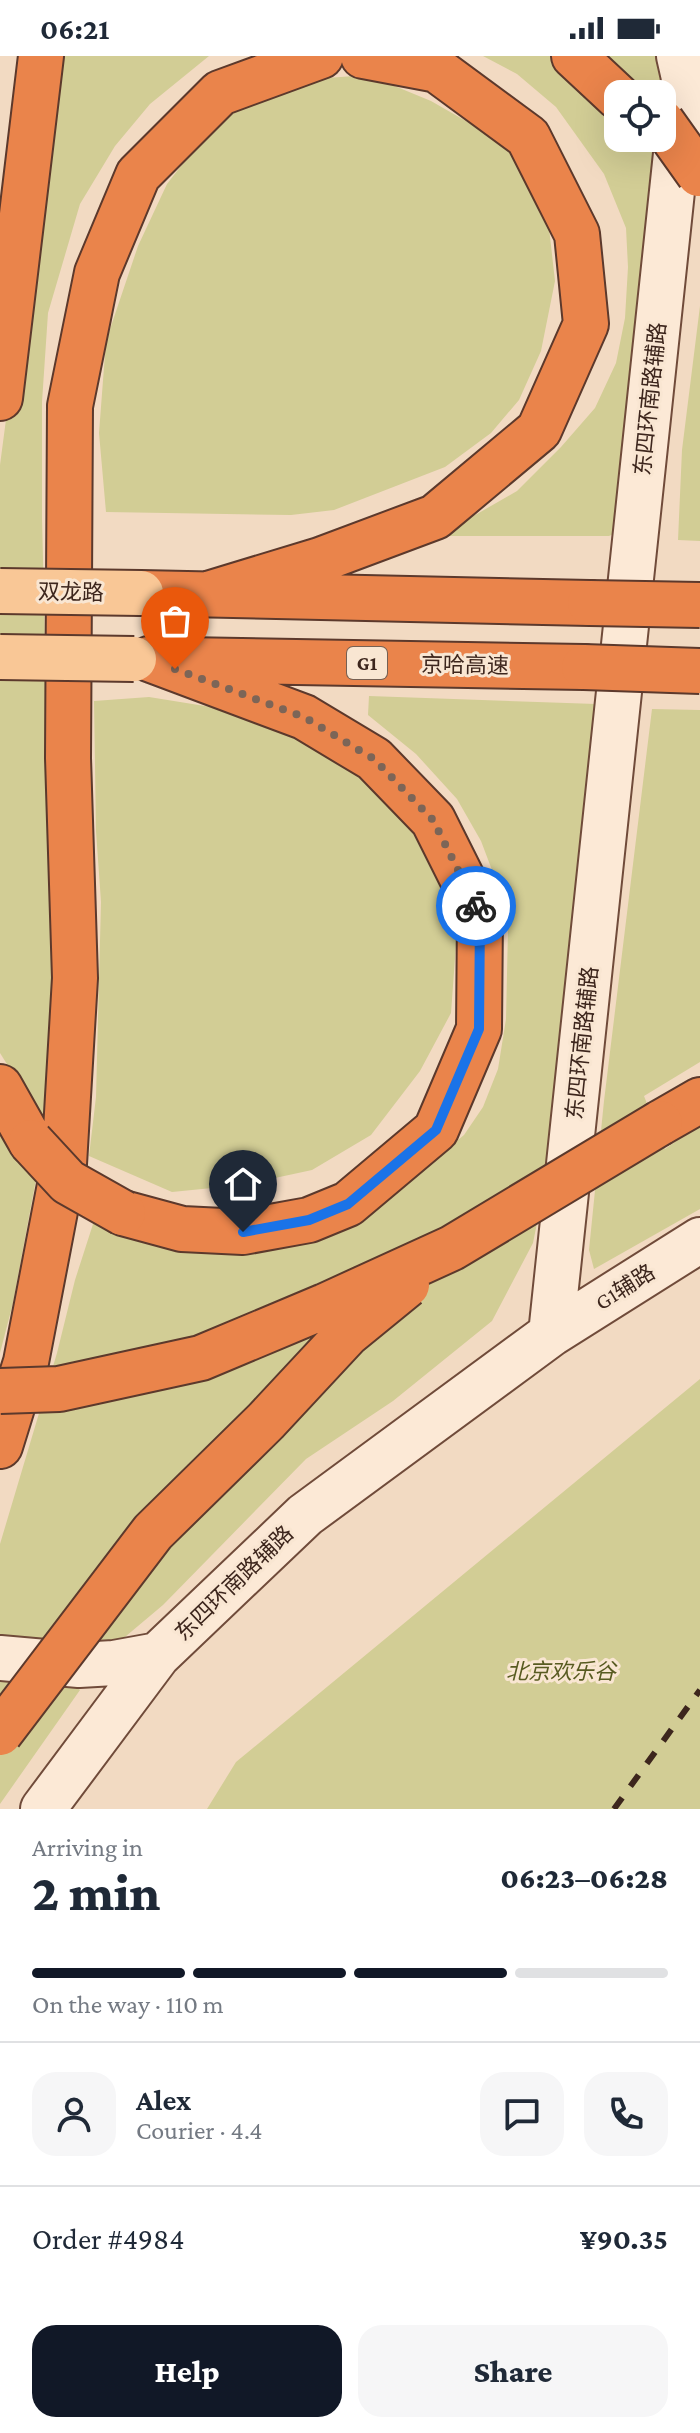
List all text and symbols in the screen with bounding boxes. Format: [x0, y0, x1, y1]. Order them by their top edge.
text: 06:21 [40, 12, 109, 45]
map controls [604, 80, 676, 152]
button: locate [604, 80, 676, 152]
street label: 东四环南路辅路 [630, 321, 670, 477]
street label: 双龙路 [38, 579, 104, 605]
pin [141, 587, 209, 669]
icon: bag [153, 599, 197, 643]
road number: G1 [347, 647, 387, 679]
street label: 京哈高速 [421, 652, 509, 678]
courier [436, 866, 516, 946]
icon: bike [454, 884, 498, 928]
street label: 东四环南路辅路 [562, 965, 602, 1121]
pin [209, 1150, 277, 1232]
icon: home [221, 1162, 265, 1206]
street label: G1辅路 [591, 1259, 659, 1315]
street label: 东四环南路辅路 [170, 1521, 298, 1645]
park label: 北京欢乐谷 [506, 1659, 618, 1684]
text: Arriving in [32, 1833, 143, 1862]
text: 06:23–06:28 [500, 1861, 668, 1894]
text: 2 min [32, 1863, 160, 1921]
text: On the way · 110 m [32, 1990, 224, 2019]
button: person [32, 2072, 116, 2156]
button: chat [480, 2072, 564, 2156]
button: phone [584, 2072, 668, 2156]
text: Alex [136, 2083, 191, 2116]
text: Courier · 4.4 [136, 2116, 262, 2145]
text: Order #4984 [32, 2222, 185, 2255]
text: ¥90.35 [580, 2222, 668, 2255]
button: Help [32, 2325, 342, 2417]
button: Share [358, 2325, 668, 2417]

